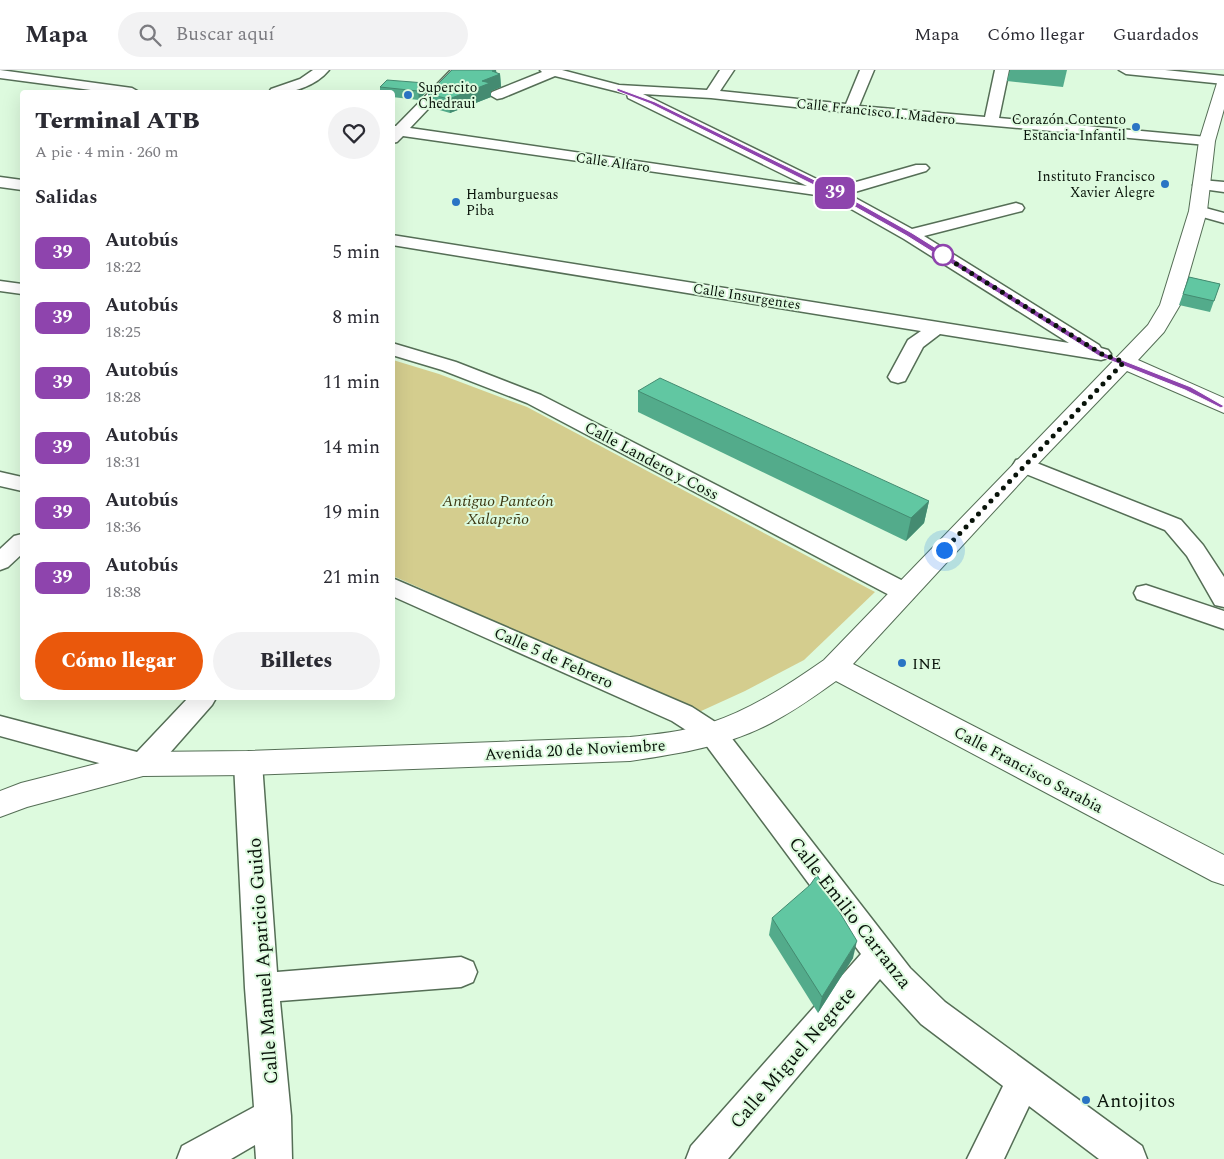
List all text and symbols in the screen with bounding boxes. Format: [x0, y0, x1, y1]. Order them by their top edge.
search box [118, 12, 468, 57]
text: Mapa [25, 17, 88, 53]
text: Buscar aquí [176, 20, 274, 49]
icon: search [136, 21, 164, 49]
text: Mapa [914, 21, 959, 48]
text: Cómo llegar [987, 21, 1085, 48]
text: Guardados [1113, 21, 1199, 48]
place label: Supercito Chedraui [418, 77, 477, 114]
marker: Supercito Chedraui [402, 89, 414, 101]
street label: Calle Francisco I. Madero [795, 93, 956, 130]
text: Terminal ATB [35, 103, 199, 139]
button: heart [328, 107, 380, 159]
place label: Corazón Contento Estancia Infantil [1012, 109, 1126, 146]
marker: Corazón Contento Estancia Infantil [1130, 121, 1142, 133]
text: A pie · 4 min · 260 m [35, 140, 179, 164]
street label: Calle Alfaro [574, 147, 651, 178]
place label: Instituto Francisco Xavier Alegre [1037, 166, 1155, 203]
line badge: 39 [812, 177, 858, 209]
marker: Instituto Francisco Xavier Alegre [1159, 178, 1171, 190]
text: 39 [825, 179, 845, 206]
text: Salidas [35, 183, 97, 212]
place label: Hamburguesas Piba [466, 184, 559, 221]
marker: Hamburguesas Piba [450, 196, 462, 208]
text: Autobús [105, 226, 179, 255]
text: 5 min [332, 238, 380, 267]
text: 39 [52, 239, 73, 266]
unlabelled marker [932, 244, 954, 266]
text: 18:22 [105, 255, 141, 279]
street label: Calle Insurgentes [692, 278, 802, 315]
text: Autobús [105, 291, 179, 320]
text: 8 min [332, 303, 380, 332]
text: 39 [52, 304, 73, 331]
text: 18:25 [105, 320, 141, 344]
text: Autobús [105, 356, 179, 385]
text: 11 min [323, 368, 380, 397]
text: 39 [52, 369, 73, 396]
text: 18:28 [105, 385, 141, 409]
street label: Calle Landero y Coss [580, 415, 723, 506]
text: Autobús [105, 421, 179, 450]
text: 14 min [323, 433, 380, 462]
text: 39 [52, 434, 73, 461]
text: 18:31 [105, 450, 141, 474]
text: Autobús [105, 486, 179, 515]
park label: Antiguo Panteón Xalapeño [441, 489, 554, 531]
text: 19 min [323, 498, 380, 527]
text: 39 [52, 499, 73, 526]
text: 18:36 [105, 515, 141, 539]
your location [932, 538, 957, 563]
text: Autobús [105, 551, 179, 580]
text: 21 min [323, 563, 380, 592]
text: 39 [52, 564, 73, 591]
text: 18:38 [105, 580, 141, 604]
street label: Calle 5 de Febrero [490, 621, 617, 695]
button: Cómo llegar [35, 632, 203, 690]
button: Billetes [213, 632, 380, 690]
place label: INE [912, 652, 941, 676]
marker: INE [896, 657, 908, 669]
street label: Calle Francisco Sarabia [950, 720, 1108, 820]
street label: Avenida 20 de Noviembre [484, 733, 666, 767]
street label: Calle Emilio Carranza [781, 831, 919, 996]
street label: Calle Manuel Aparicio Guido [240, 837, 287, 1085]
street label: Calle Miguel Negrete [723, 981, 863, 1135]
place label: Antojitos [1096, 1087, 1175, 1116]
marker: Antojitos [1080, 1094, 1092, 1106]

